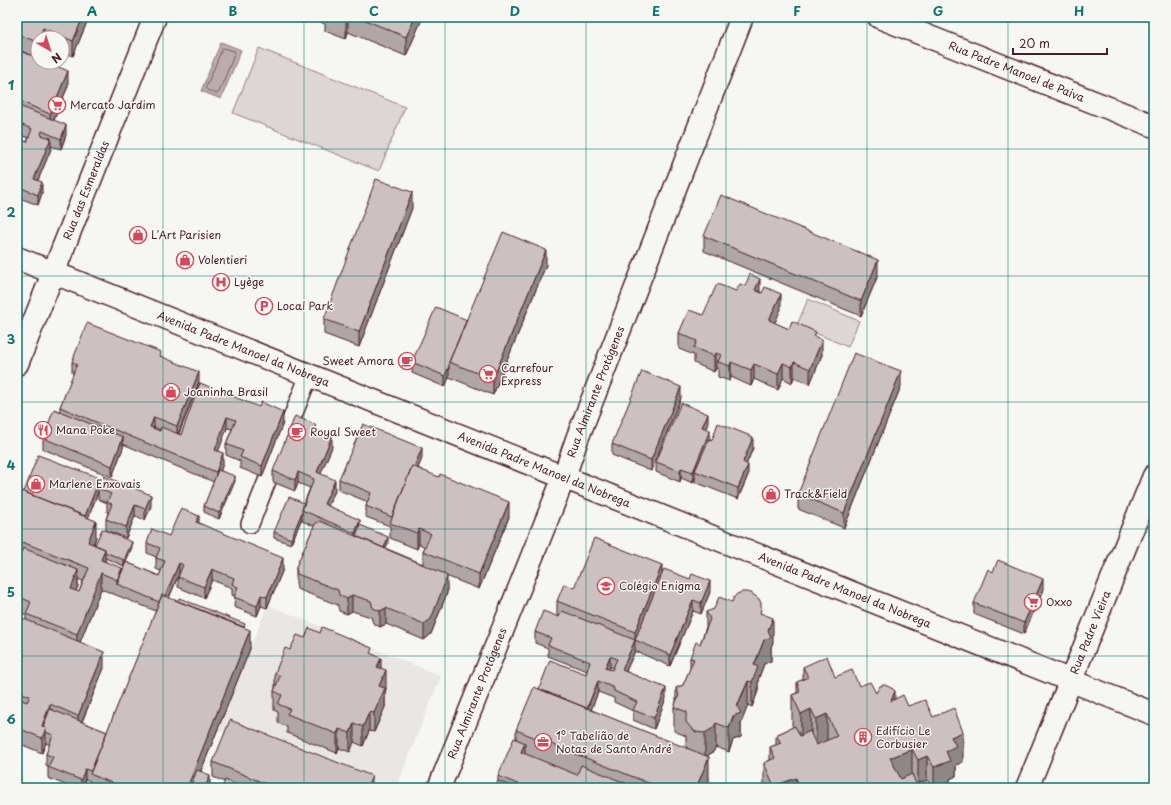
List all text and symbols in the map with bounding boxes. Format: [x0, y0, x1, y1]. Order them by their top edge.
text: A [87, 1, 97, 20]
text: B [229, 1, 238, 20]
text: C [369, 1, 379, 20]
text: D [510, 1, 520, 20]
text: E [652, 1, 660, 20]
text: F [793, 1, 801, 20]
text: G [933, 1, 943, 20]
text: H [1074, 1, 1084, 20]
north arrow [30, 30, 70, 70]
scale bar [1013, 30, 1107, 56]
text: 20 m [1019, 34, 1050, 52]
street label: Rua Padre Manoel de Paiva [946, 36, 1087, 106]
text: N [48, 49, 65, 68]
text: 1 [8, 75, 14, 94]
supermarket icon: Mercato Jardim [47, 95, 67, 115]
place label: Mercato Jardim [70, 96, 156, 113]
street label: Rua das Esmeraldas [58, 138, 113, 242]
text: 2 [6, 202, 16, 221]
shop icon: L'Art Parisien [128, 225, 148, 245]
place label: L'Art Parisien [151, 226, 221, 243]
shop icon: Volentieri [175, 250, 195, 270]
place label: Volentieri [198, 251, 247, 268]
hospital icon: Lyège [211, 272, 231, 292]
place label: Lyège [234, 273, 264, 290]
parking icon: Local Park [254, 296, 274, 316]
place label: Local Park [277, 297, 333, 314]
street label: Avenida Padre Manoel da Nobrega [155, 306, 333, 391]
street label: Rua Almirante Protógenes [562, 323, 628, 460]
text: 3 [7, 329, 16, 348]
cafe icon: Sweet Amora [397, 351, 417, 371]
place label: Sweet Amora [322, 352, 394, 369]
place label: Carrefour Express [501, 359, 554, 389]
supermarket icon: Carrefour Express [478, 364, 498, 384]
shop icon: Joaninha Brasil [161, 382, 181, 402]
place label: Joaninha Brasil [184, 383, 268, 400]
restaurant icon: Mana Poke [33, 420, 53, 440]
place label: Mana Poke [56, 421, 115, 438]
cafe icon: Royal Sweet [287, 422, 307, 442]
place label: Royal Sweet [310, 423, 377, 440]
street label: Avenida Padre Manoel da Nobrega [456, 427, 633, 511]
text: 4 [7, 455, 16, 474]
shop icon: Marlene Enxovais [26, 474, 46, 494]
place label: Marlene Enxovais [49, 475, 141, 492]
shop icon: Track&Field [761, 484, 781, 504]
place label: Track&Field [784, 485, 847, 502]
street label: Avenida Padre Manoel da Nobrega [756, 547, 934, 632]
school or university icon: Colégio Enigma [596, 576, 616, 596]
place label: Colégio Enigma [619, 577, 701, 594]
text: 5 [7, 582, 15, 601]
street label: Rua Padre Vieira [1065, 588, 1115, 677]
supermarket icon: Oxxo [1023, 592, 1043, 612]
place label: Oxxo [1046, 593, 1072, 610]
street label: Rua Almirante Protógenes [443, 625, 511, 761]
text: 6 [6, 709, 16, 728]
place label: Edifício Le Corbusier [876, 722, 931, 752]
place label: 1º Tabelião de Notas de Santo André [556, 727, 672, 757]
building icon: Edifício Le Corbusier [853, 727, 873, 747]
office icon: 1º Tabelião de Notas de Santo André [533, 732, 553, 752]

